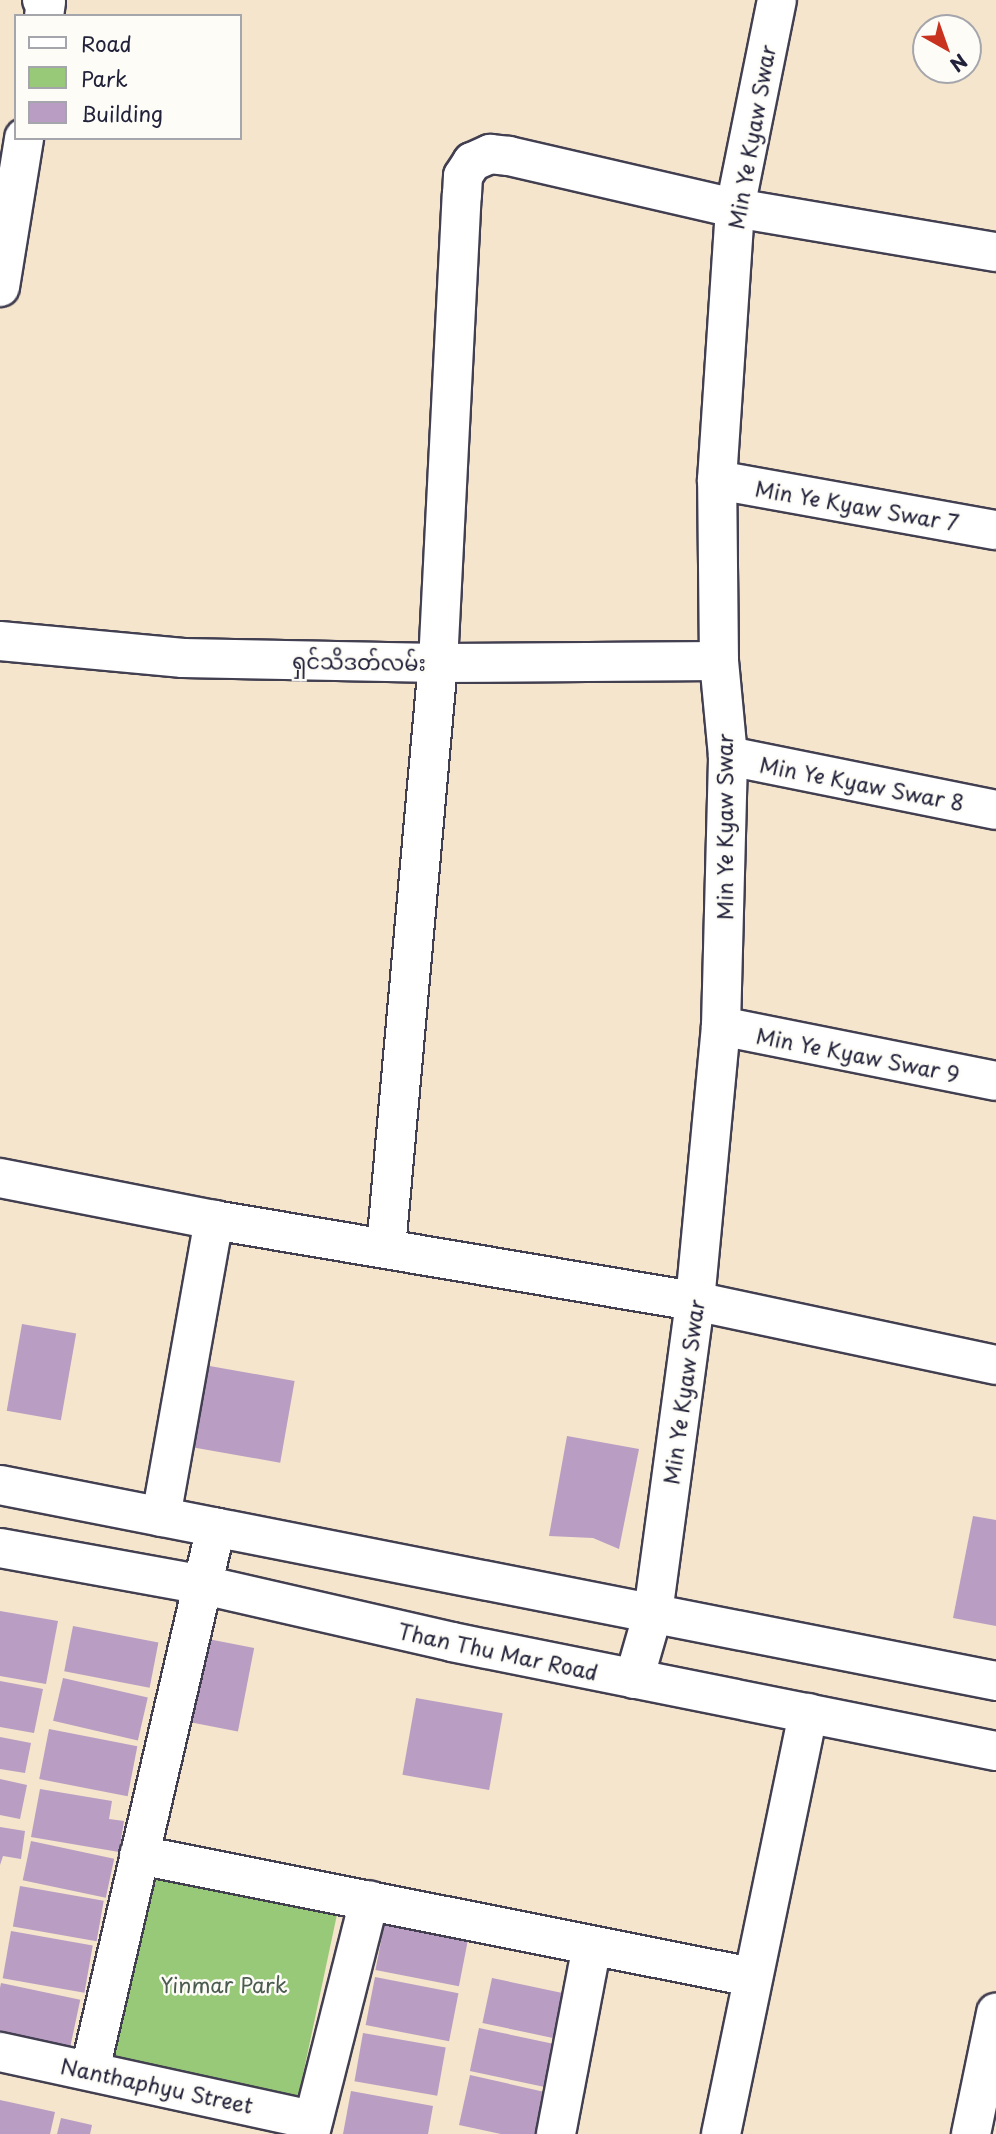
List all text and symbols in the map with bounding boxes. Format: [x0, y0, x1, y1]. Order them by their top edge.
legend [14, 14, 242, 140]
north arrow [912, 14, 982, 84]
text: Road [81, 27, 132, 59]
street label: Min Ye Kyaw Swar [722, 41, 780, 233]
text: N [944, 48, 974, 79]
text: Park [81, 62, 128, 94]
text: Building [81, 97, 163, 129]
street label: Min Ye Kyaw Swar 7 [752, 474, 962, 536]
street label: ရှင်သိဒတ်လမ်း [292, 647, 426, 675]
street label: Min Ye Kyaw Swar [711, 732, 737, 922]
street label: Min Ye Kyaw Swar 8 [757, 751, 967, 815]
street label: Min Ye Kyaw Swar 9 [753, 1022, 963, 1086]
street label: Min Ye Kyaw Swar [657, 1296, 709, 1488]
street label: Than Thu Mar Road [396, 1617, 600, 1685]
park label: Yinmar Park [161, 1971, 287, 1997]
street label: Nanthaphyu Street [59, 2052, 255, 2118]

